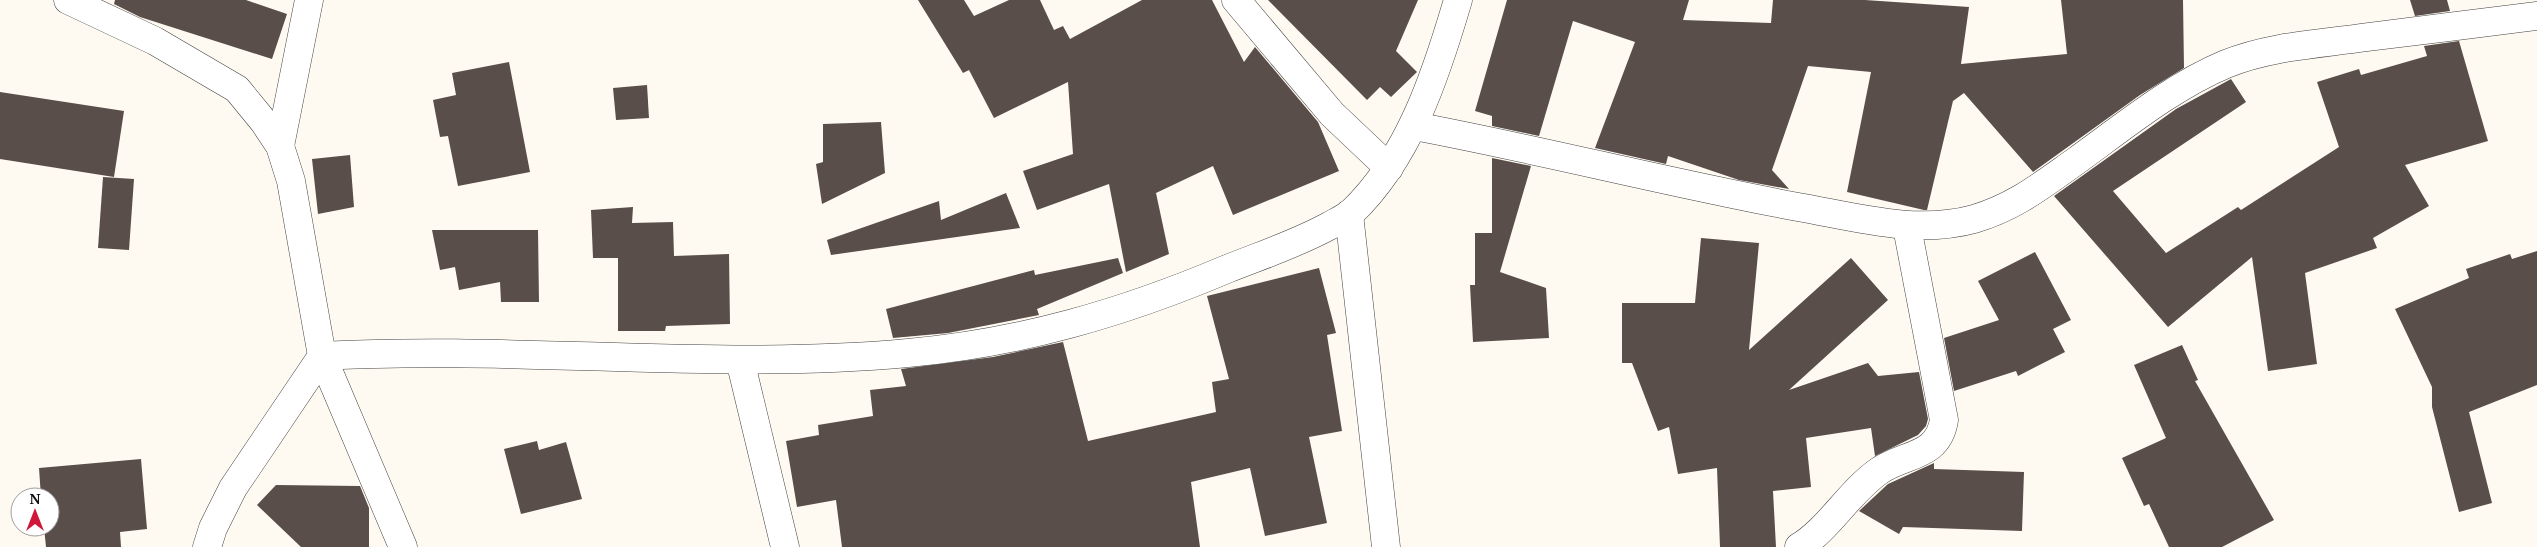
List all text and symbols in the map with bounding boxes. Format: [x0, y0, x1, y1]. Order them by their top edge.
north arrow [10, 487, 60, 537]
text: N [29, 489, 41, 508]

